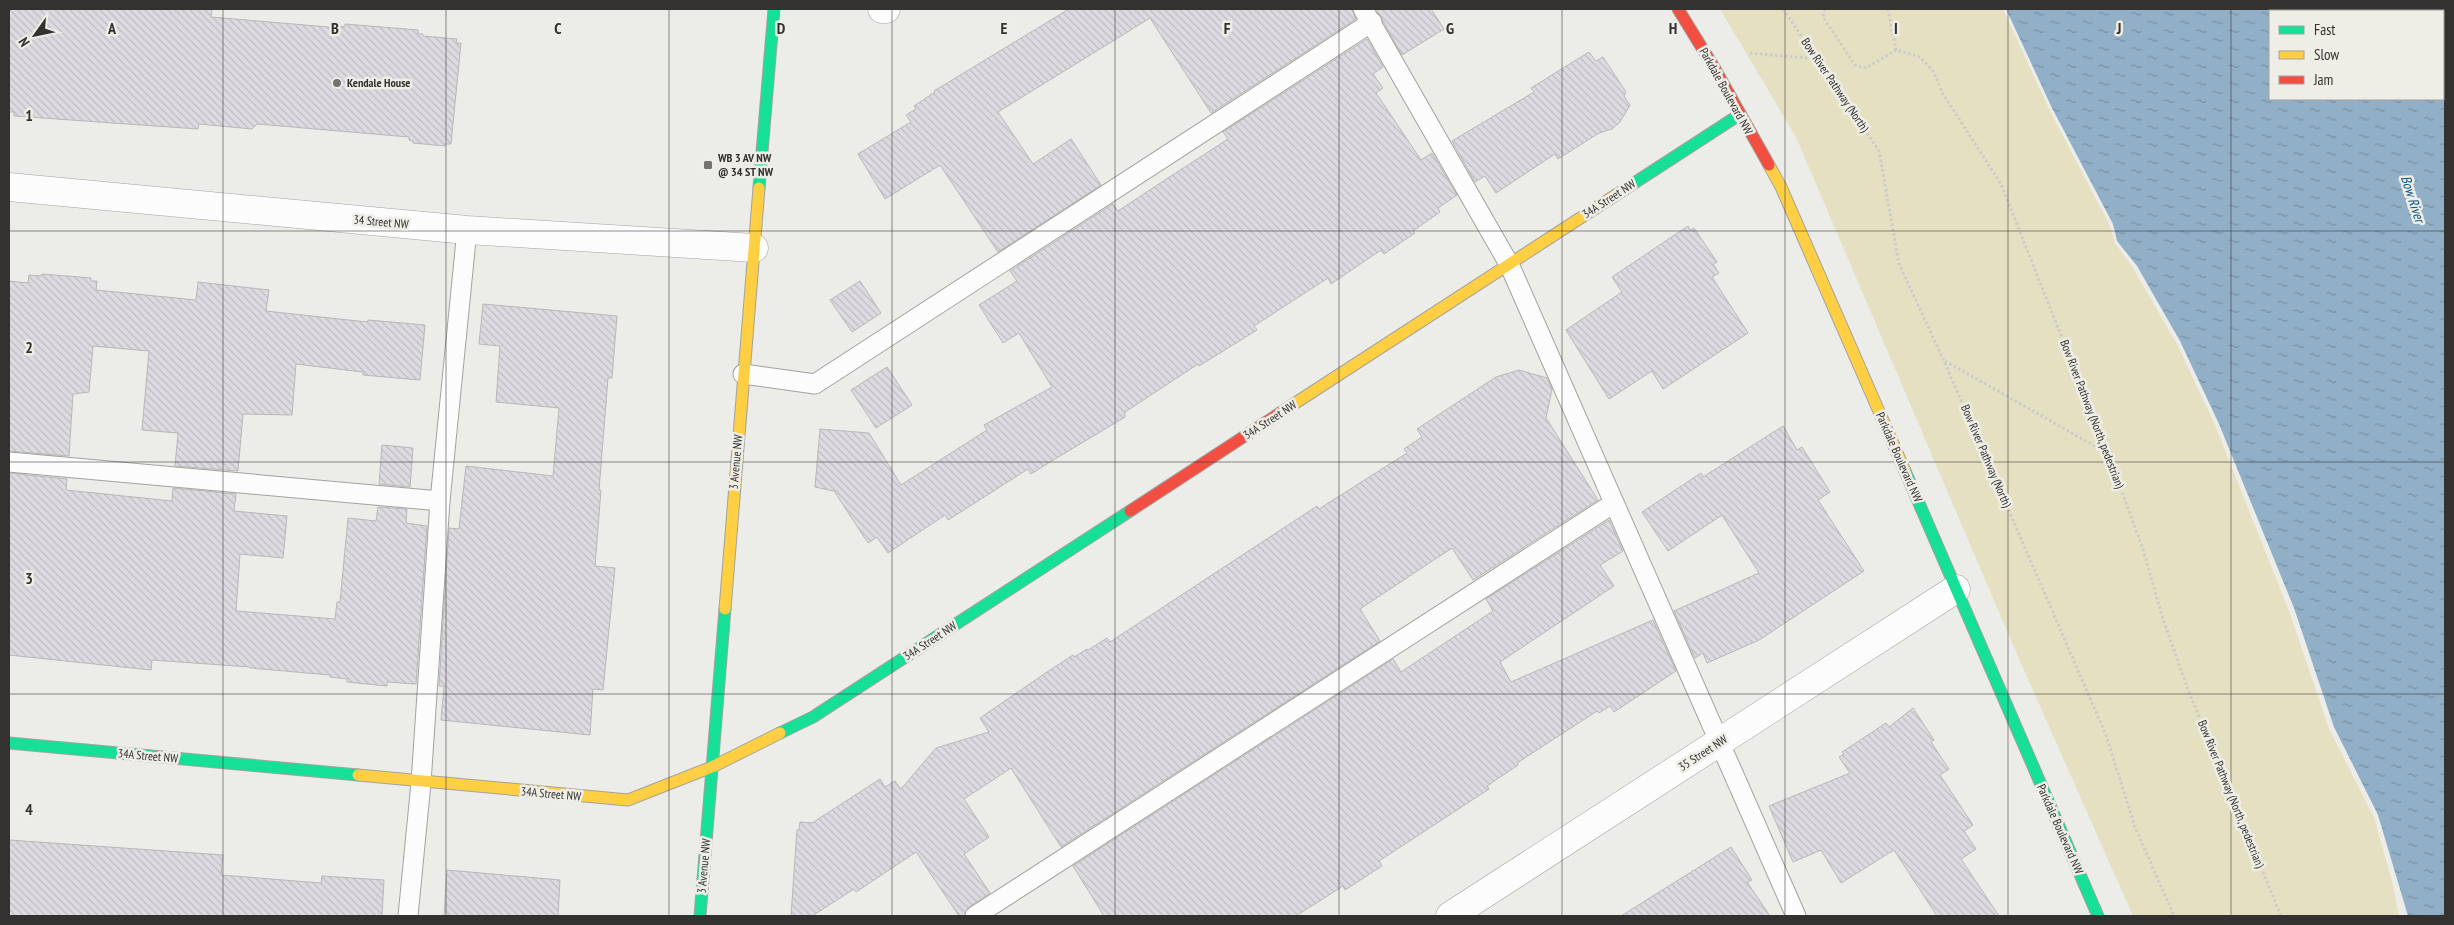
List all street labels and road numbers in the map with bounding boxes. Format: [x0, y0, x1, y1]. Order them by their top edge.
street label: Bow River Pathway (North) [1798, 35, 1873, 135]
street label: Parkdale Boulevard NW [1696, 45, 1756, 137]
street label: 34A Street NW [1579, 176, 1638, 221]
street label: 34 Street NW [353, 212, 409, 231]
street label: Bow River Pathway (North, pedestrian) [2057, 337, 2128, 490]
street label: 34A Street NW [1240, 397, 1299, 442]
street label: Bow River Pathway (North) [1958, 402, 2015, 510]
street label: Parkdale Boulevard NW [1873, 410, 1926, 504]
street label: 3 Avenue NW [726, 434, 745, 490]
street label: 34A Street NW [900, 618, 959, 663]
street label: Bow River Pathway (North, pedestrian) [2195, 718, 2268, 870]
street label: 35 Street NW [1675, 731, 1730, 774]
street label: 34A Street NW [117, 745, 179, 766]
street label: Parkdale Boulevard NW [2034, 782, 2087, 876]
street label: 34A Street NW [520, 783, 582, 804]
street label: 3 Avenue NW [694, 838, 713, 894]

